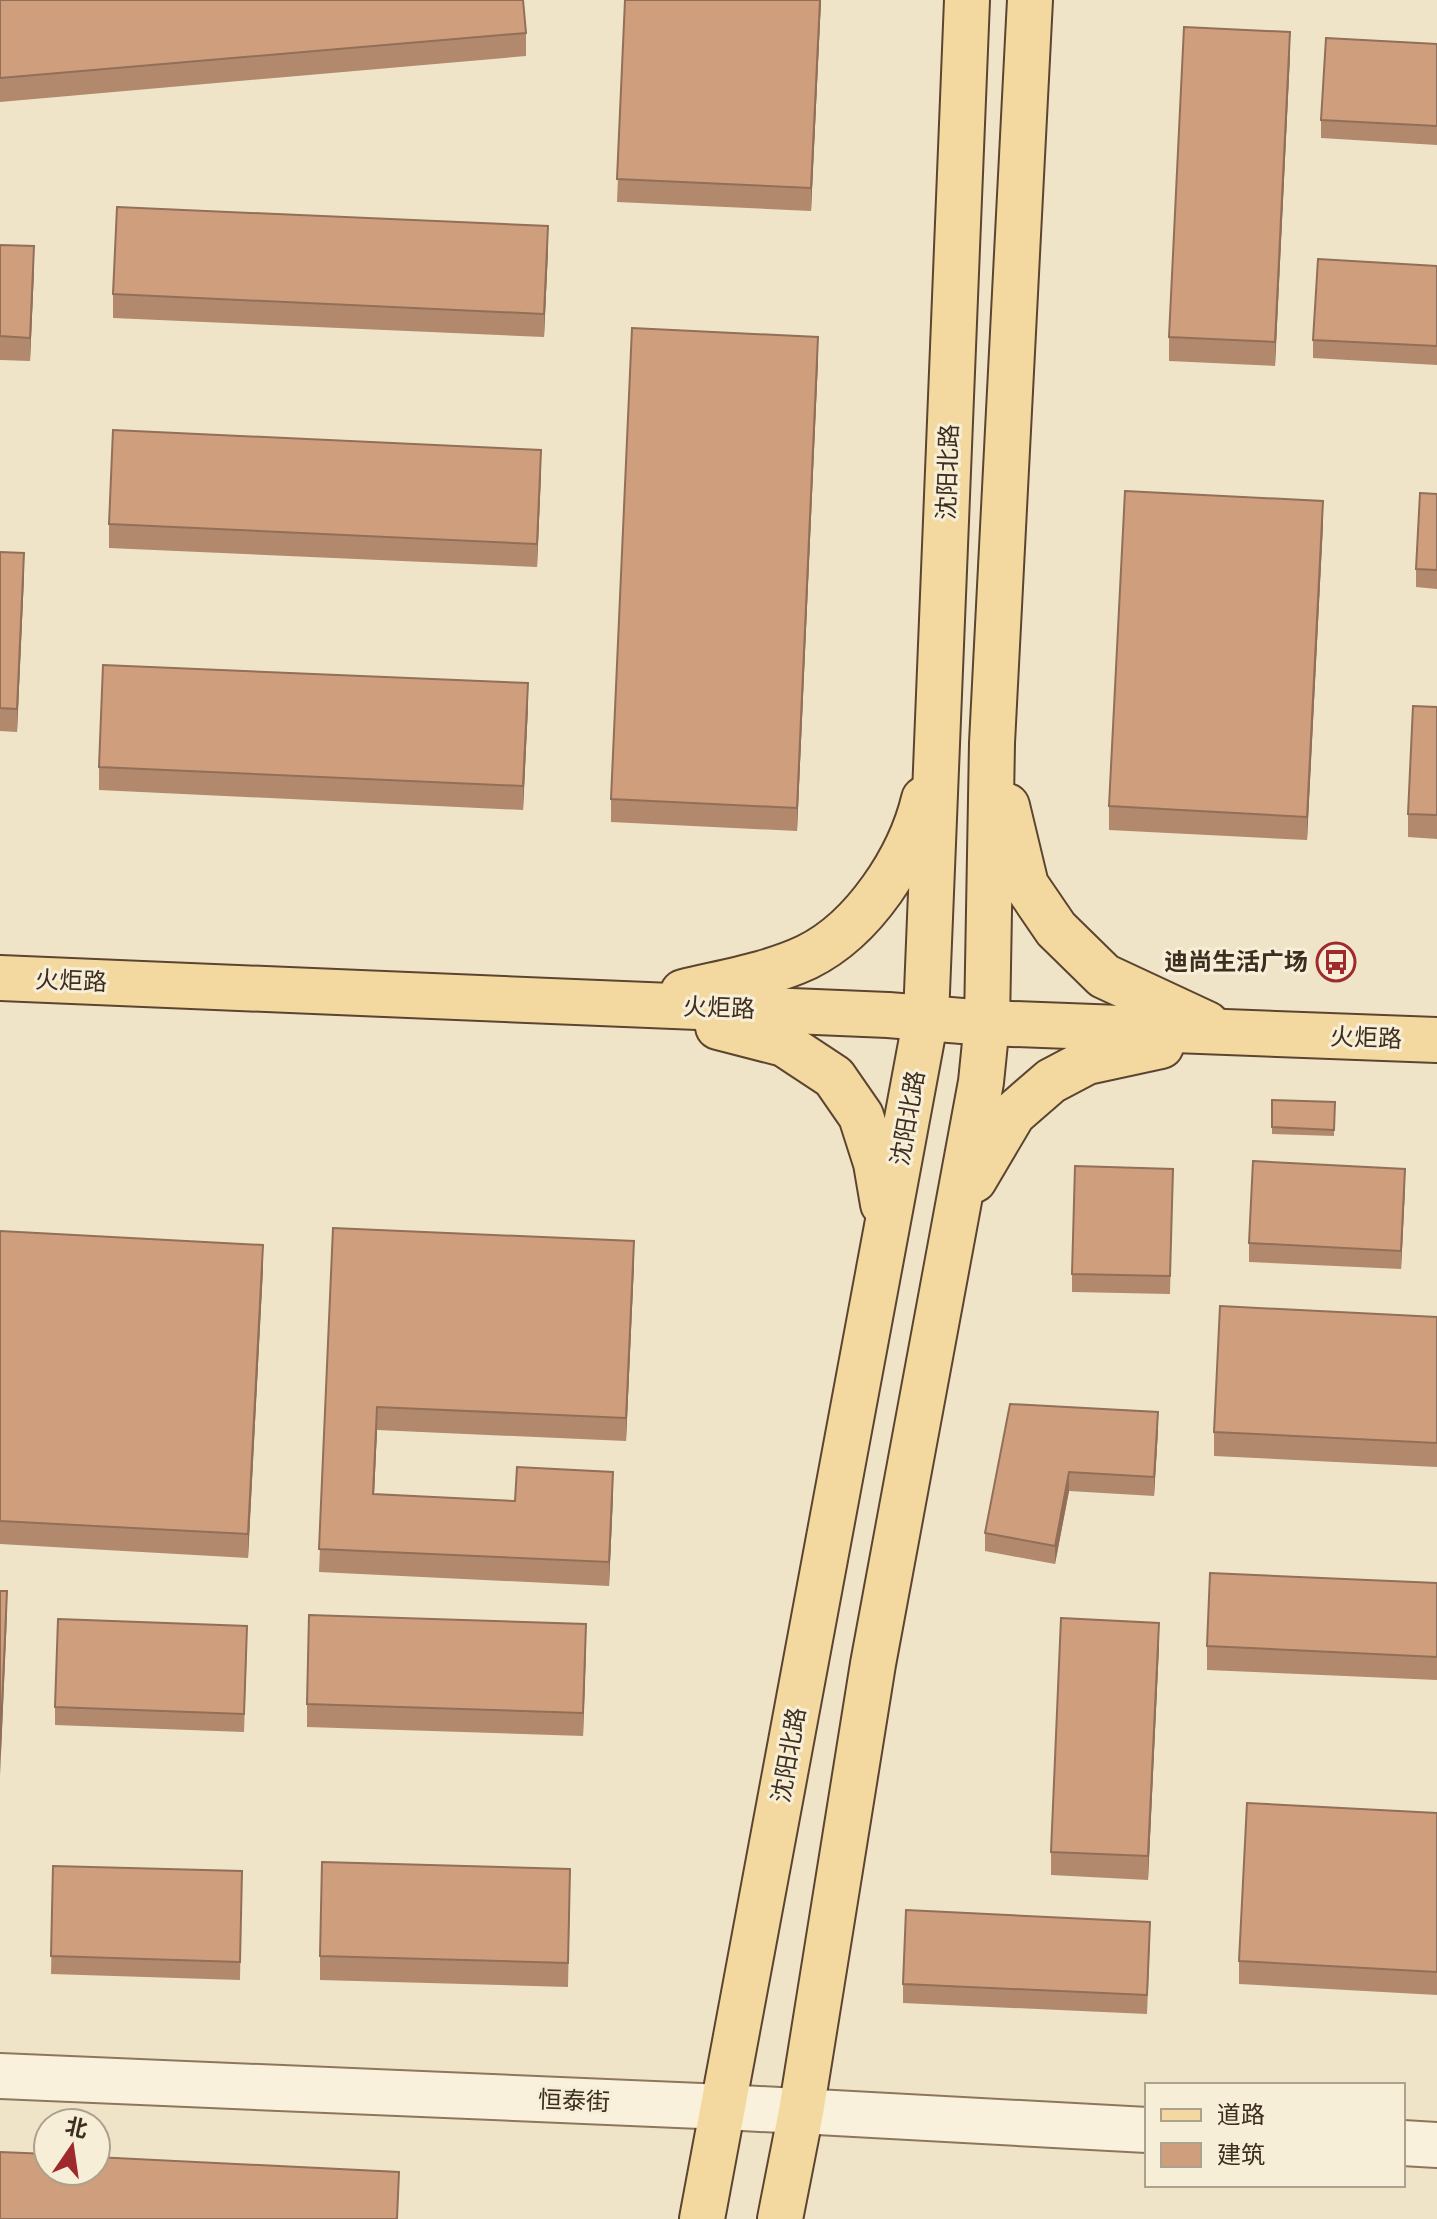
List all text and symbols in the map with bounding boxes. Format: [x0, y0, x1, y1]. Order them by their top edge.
street label: 沈阳北路 [932, 424, 964, 520]
bus stop icon: 迪尚生活广场 [1315, 941, 1357, 983]
place label: 迪尚生活广场 [1164, 948, 1308, 976]
street label: 火炬路 [35, 966, 107, 996]
street label: 火炬路 [683, 993, 755, 1023]
street label: 火炬路 [1330, 1023, 1402, 1053]
street label: 沈阳北路 [886, 1068, 930, 1168]
street label: 沈阳北路 [767, 1705, 811, 1805]
legend [1145, 2083, 1405, 2187]
street label: 恒泰街 [538, 2086, 610, 2116]
text: 道路 [1217, 2101, 1265, 2129]
north arrow [32, 2107, 112, 2187]
text: 北 [63, 2113, 90, 2143]
text: 建筑 [1217, 2141, 1265, 2169]

